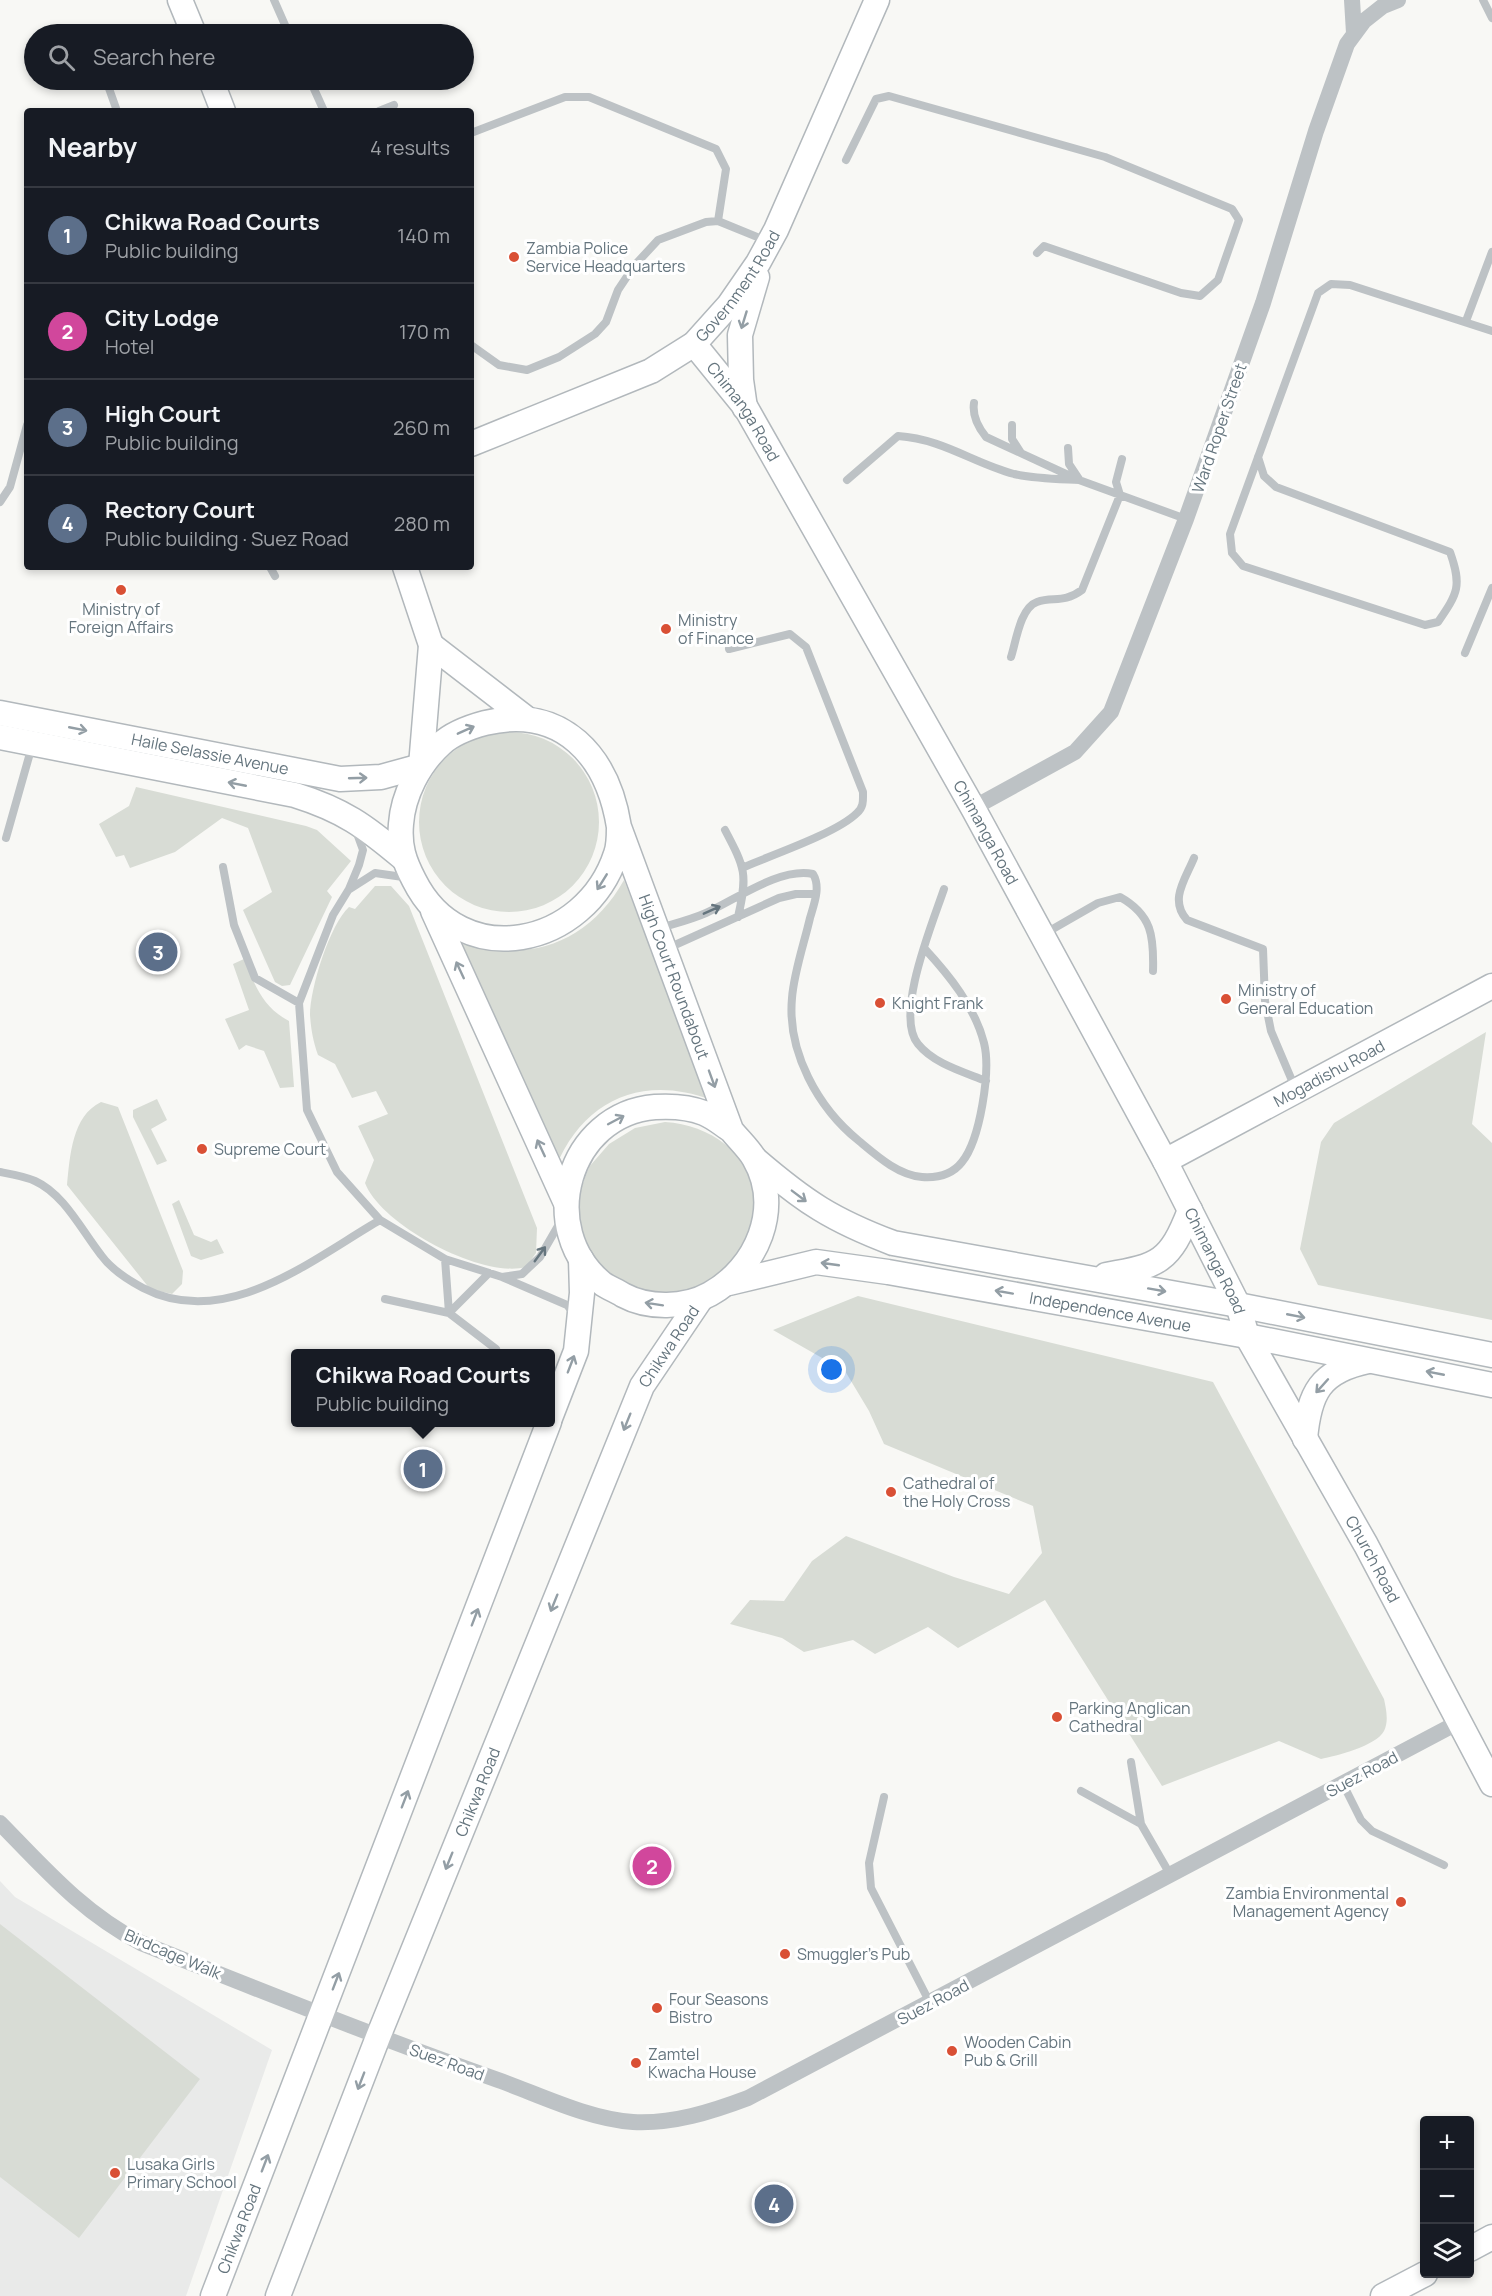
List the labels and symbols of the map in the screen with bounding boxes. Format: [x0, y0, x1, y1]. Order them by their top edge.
street label: Government Road [690, 226, 785, 346]
place label: Zambia Police Service Headquarters [526, 237, 685, 277]
marker: Zambia Police Service Headquarters [507, 250, 521, 264]
one-way arrow [738, 310, 749, 329]
street label: Chimanga Road [702, 357, 785, 465]
street label: Ward Roper Street [1186, 360, 1252, 496]
marker: Ministry of Foreign Affairs [114, 583, 128, 597]
place label: Ministry of Foreign Affairs [69, 598, 173, 638]
place label: Ministry of Finance [678, 609, 754, 649]
marker: Ministry of Finance [659, 622, 673, 636]
one-way arrow [68, 724, 87, 735]
one-way arrow [456, 724, 474, 735]
street label: Haile Selassie Avenue [130, 728, 291, 780]
one-way arrow [347, 773, 367, 784]
street label: Chimanga Road [948, 776, 1024, 889]
one-way arrow [228, 778, 248, 789]
one-way arrow [596, 873, 608, 890]
street label: High Court Roundabout [634, 891, 715, 1063]
one-way arrow [702, 904, 721, 915]
pin: 3 [138, 930, 178, 974]
one-way arrow [454, 962, 465, 980]
place label: Ministry of General Education [1238, 979, 1373, 1019]
place label: Knight Frank [892, 992, 984, 1014]
marker: Ministry of General Education [1219, 992, 1233, 1006]
marker: Knight Frank [873, 996, 887, 1010]
street label: Mogadishu Road [1270, 1034, 1388, 1112]
one-way arrow [708, 1069, 719, 1088]
one-way arrow [607, 1114, 624, 1126]
place label: Supreme Court [214, 1138, 326, 1160]
one-way arrow [535, 1139, 546, 1157]
marker: Supreme Court [195, 1142, 209, 1156]
one-way arrow [790, 1190, 806, 1202]
street label: Chimanga Road [1179, 1204, 1251, 1316]
one-way arrow [534, 1246, 547, 1262]
one-way arrow [821, 1258, 841, 1269]
one-way arrow [1147, 1285, 1167, 1296]
street label: Independence Avenue [1028, 1286, 1193, 1337]
one-way arrow [994, 1287, 1014, 1298]
one-way arrow [645, 1298, 665, 1309]
street label: Chikwa Road [633, 1301, 704, 1392]
one-way arrow [1285, 1311, 1305, 1322]
one-way arrow [567, 1355, 578, 1373]
your location [817, 1355, 846, 1384]
one-way arrow [1425, 1367, 1445, 1378]
one-way arrow [1315, 1379, 1329, 1394]
one-way arrow [621, 1412, 632, 1431]
pin: 1 [404, 1446, 442, 1492]
place label: Cathedral of the Holy Cross [903, 1472, 1011, 1512]
marker: Cathedral of the Holy Cross [884, 1485, 898, 1499]
street label: Church Road [1340, 1512, 1405, 1606]
one-way arrow [548, 1593, 559, 1611]
one-way arrow [470, 1608, 481, 1627]
place label: Parking Anglican Cathedral [1069, 1697, 1191, 1737]
marker: Parking Anglican Cathedral [1050, 1710, 1064, 1724]
street label: Chikwa Road [449, 1744, 505, 1840]
street label: Suez Road [1322, 1746, 1402, 1802]
one-way arrow [400, 1790, 411, 1809]
pin: 2 [632, 1844, 672, 1888]
one-way arrow [443, 1851, 454, 1870]
place label: Zambia Environmental Management Agency [1225, 1882, 1390, 1922]
marker: Zambia Environmental Management Agency [1394, 1895, 1408, 1909]
street label: Birdcage Walk [121, 1924, 226, 1985]
place label: Smuggler's Pub [797, 1943, 910, 1965]
marker: Smuggler's Pub [778, 1947, 792, 1961]
one-way arrow [331, 1973, 342, 1991]
street label: Suez Road [893, 1974, 973, 2030]
place label: Four Seasons Bistro [669, 1988, 768, 2028]
marker: Four Seasons Bistro [650, 2001, 664, 2015]
place label: Wooden Cabin Pub & Grill [964, 2031, 1071, 2071]
street label: Suez Road [406, 2038, 488, 2086]
place label: Zamtel Kwacha House [648, 2043, 756, 2083]
marker: Wooden Cabin Pub & Grill [945, 2044, 959, 2058]
marker: Zamtel Kwacha House [629, 2056, 643, 2070]
one-way arrow [355, 2071, 366, 2090]
place label: Lusaka Girls Primary School [127, 2153, 237, 2193]
one-way arrow [260, 2154, 271, 2173]
marker: Lusaka Girls Primary School [108, 2166, 122, 2180]
street label: Chikwa Road [212, 2181, 266, 2277]
pin: 4 [754, 2182, 794, 2226]

